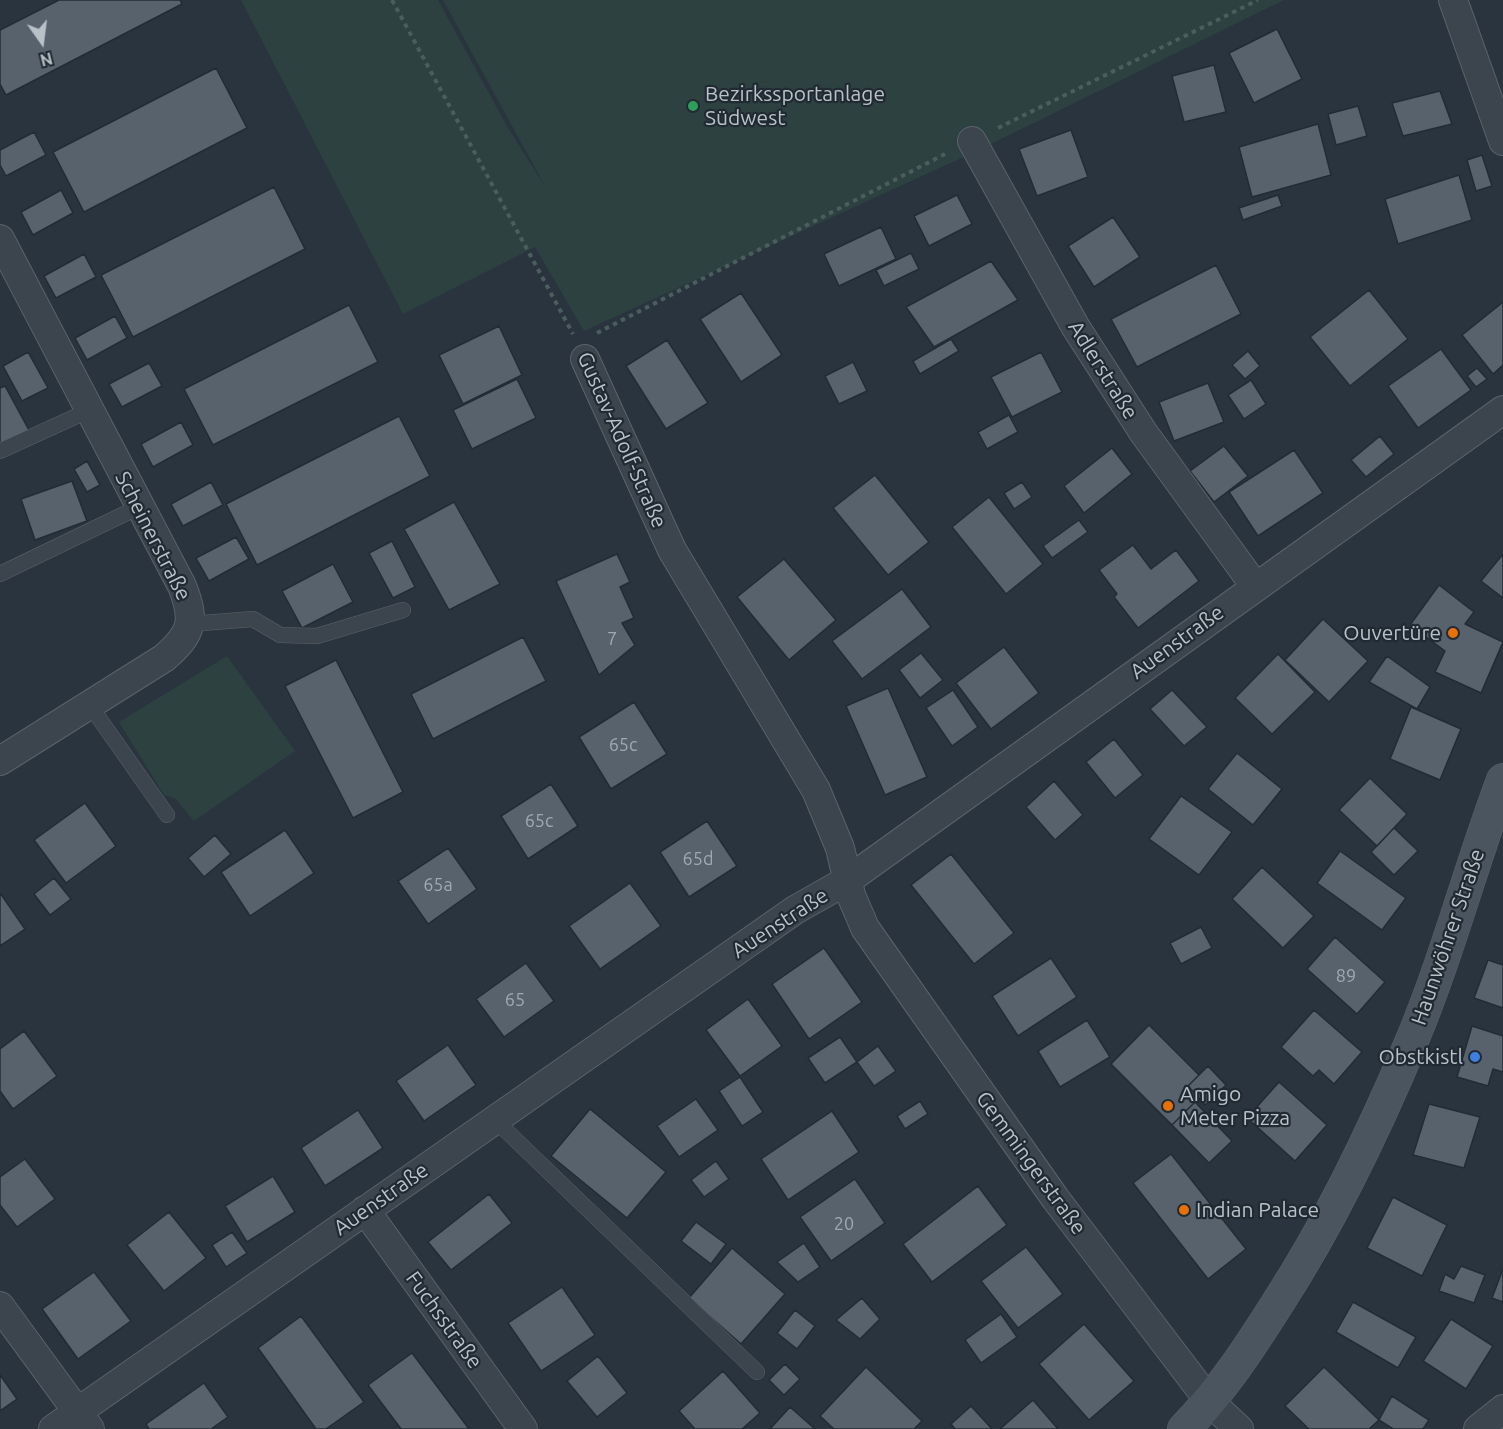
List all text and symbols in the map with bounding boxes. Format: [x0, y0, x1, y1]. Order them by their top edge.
north arrow [12, 12, 72, 72]
text: N [38, 49, 54, 70]
place label: Bezirkssportanlage Südwest [705, 81, 885, 131]
marker: Bezirkssportanlage Südwest [686, 99, 700, 113]
street label: Adlerstraße [1063, 316, 1143, 424]
street label: Gustav-Adolf-Straße [572, 348, 672, 532]
street label: Scheinerstraße [110, 467, 196, 605]
street label: Auenstraße [1125, 600, 1229, 684]
place label: Ouvertüre [1343, 620, 1441, 646]
marker: Ouvertüre [1446, 626, 1460, 640]
house number: 7 [607, 628, 617, 650]
house number: 65c [609, 734, 637, 756]
house number: 65c [525, 810, 553, 832]
street label: Haunwöhrer Straße [1406, 846, 1490, 1028]
house number: 65d [683, 848, 713, 870]
house number: 65a [423, 874, 453, 896]
street label: Auenstraße [727, 883, 833, 963]
house number: 89 [1336, 965, 1356, 987]
house number: 65 [505, 989, 525, 1011]
place label: Obstkistl [1378, 1044, 1463, 1070]
marker: Obstkistl [1468, 1050, 1482, 1064]
place label: Amigo Meter Pizza [1180, 1081, 1290, 1131]
street label: Gemmingerstraße [971, 1086, 1091, 1240]
marker: Amigo Meter Pizza [1161, 1099, 1175, 1113]
street label: Auenstraße [329, 1157, 433, 1241]
place label: Indian Palace [1196, 1197, 1319, 1223]
marker: Indian Palace [1177, 1203, 1191, 1217]
house number: 20 [834, 1213, 854, 1235]
street label: Fuchsstraße [400, 1267, 488, 1373]

